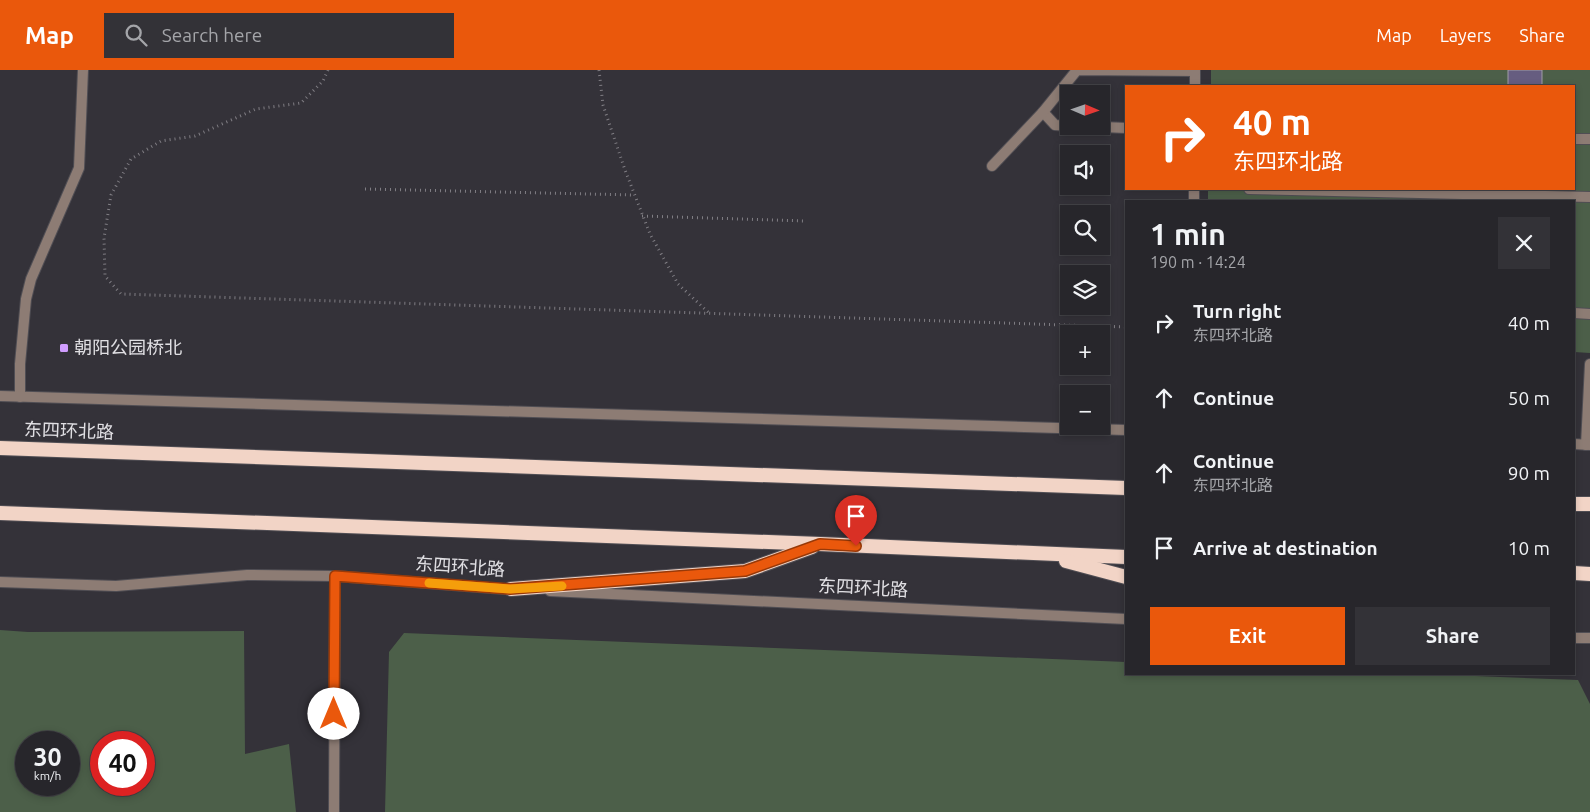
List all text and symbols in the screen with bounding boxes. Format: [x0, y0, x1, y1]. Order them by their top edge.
search box [104, 13, 454, 58]
icon: search [122, 21, 150, 49]
text: Map [25, 22, 74, 49]
text: Search here [162, 24, 262, 46]
text: Map [1376, 25, 1412, 45]
text: Layers [1440, 25, 1491, 45]
text: Share [1519, 25, 1565, 45]
north arrow [1060, 85, 1110, 135]
map controls [1060, 85, 1110, 435]
text: 40 m [1233, 102, 1311, 142]
icon: right [1150, 105, 1215, 170]
button: sound [1060, 145, 1110, 195]
text: 东四环北路 [1233, 148, 1343, 173]
button: search [1060, 205, 1110, 255]
text: 1 min [1150, 217, 1226, 251]
button: close [1498, 217, 1550, 269]
text: 190 m · 14:24 [1150, 253, 1246, 271]
button: layers [1060, 265, 1110, 315]
text: Turn right [1193, 300, 1281, 322]
icon: right [1150, 309, 1178, 337]
text: 40 m [1508, 312, 1550, 334]
button: + [1060, 325, 1110, 375]
text: 东四环北路 [1193, 326, 1273, 344]
place label: 朝阳公园桥北 [74, 337, 182, 357]
marker: 朝阳公园桥北 [58, 342, 70, 354]
icon: ahead [1150, 384, 1178, 412]
button: − [1060, 385, 1110, 435]
text: Continue [1193, 387, 1274, 409]
text: 50 m [1508, 387, 1550, 409]
street label: 东四环北路 [24, 418, 114, 442]
text: Continue [1193, 450, 1274, 472]
icon: ahead [1150, 459, 1178, 487]
text: 90 m [1508, 462, 1550, 484]
text: 东四环北路 [1193, 476, 1273, 494]
pin [835, 495, 877, 546]
icon: arrive [842, 502, 870, 530]
icon: arrive [1150, 534, 1178, 562]
text: Arrive at destination [1193, 537, 1378, 559]
text: 10 m [1508, 537, 1550, 559]
street label: 东四环北路 [414, 553, 506, 579]
street label: 东四环北路 [818, 575, 909, 599]
button: Exit [1150, 607, 1345, 665]
button: Share [1355, 607, 1550, 665]
position arrow [307, 687, 359, 739]
speed limit sign: 40 [90, 731, 155, 796]
text: 30 [33, 743, 62, 771]
text: km/h [34, 769, 61, 782]

